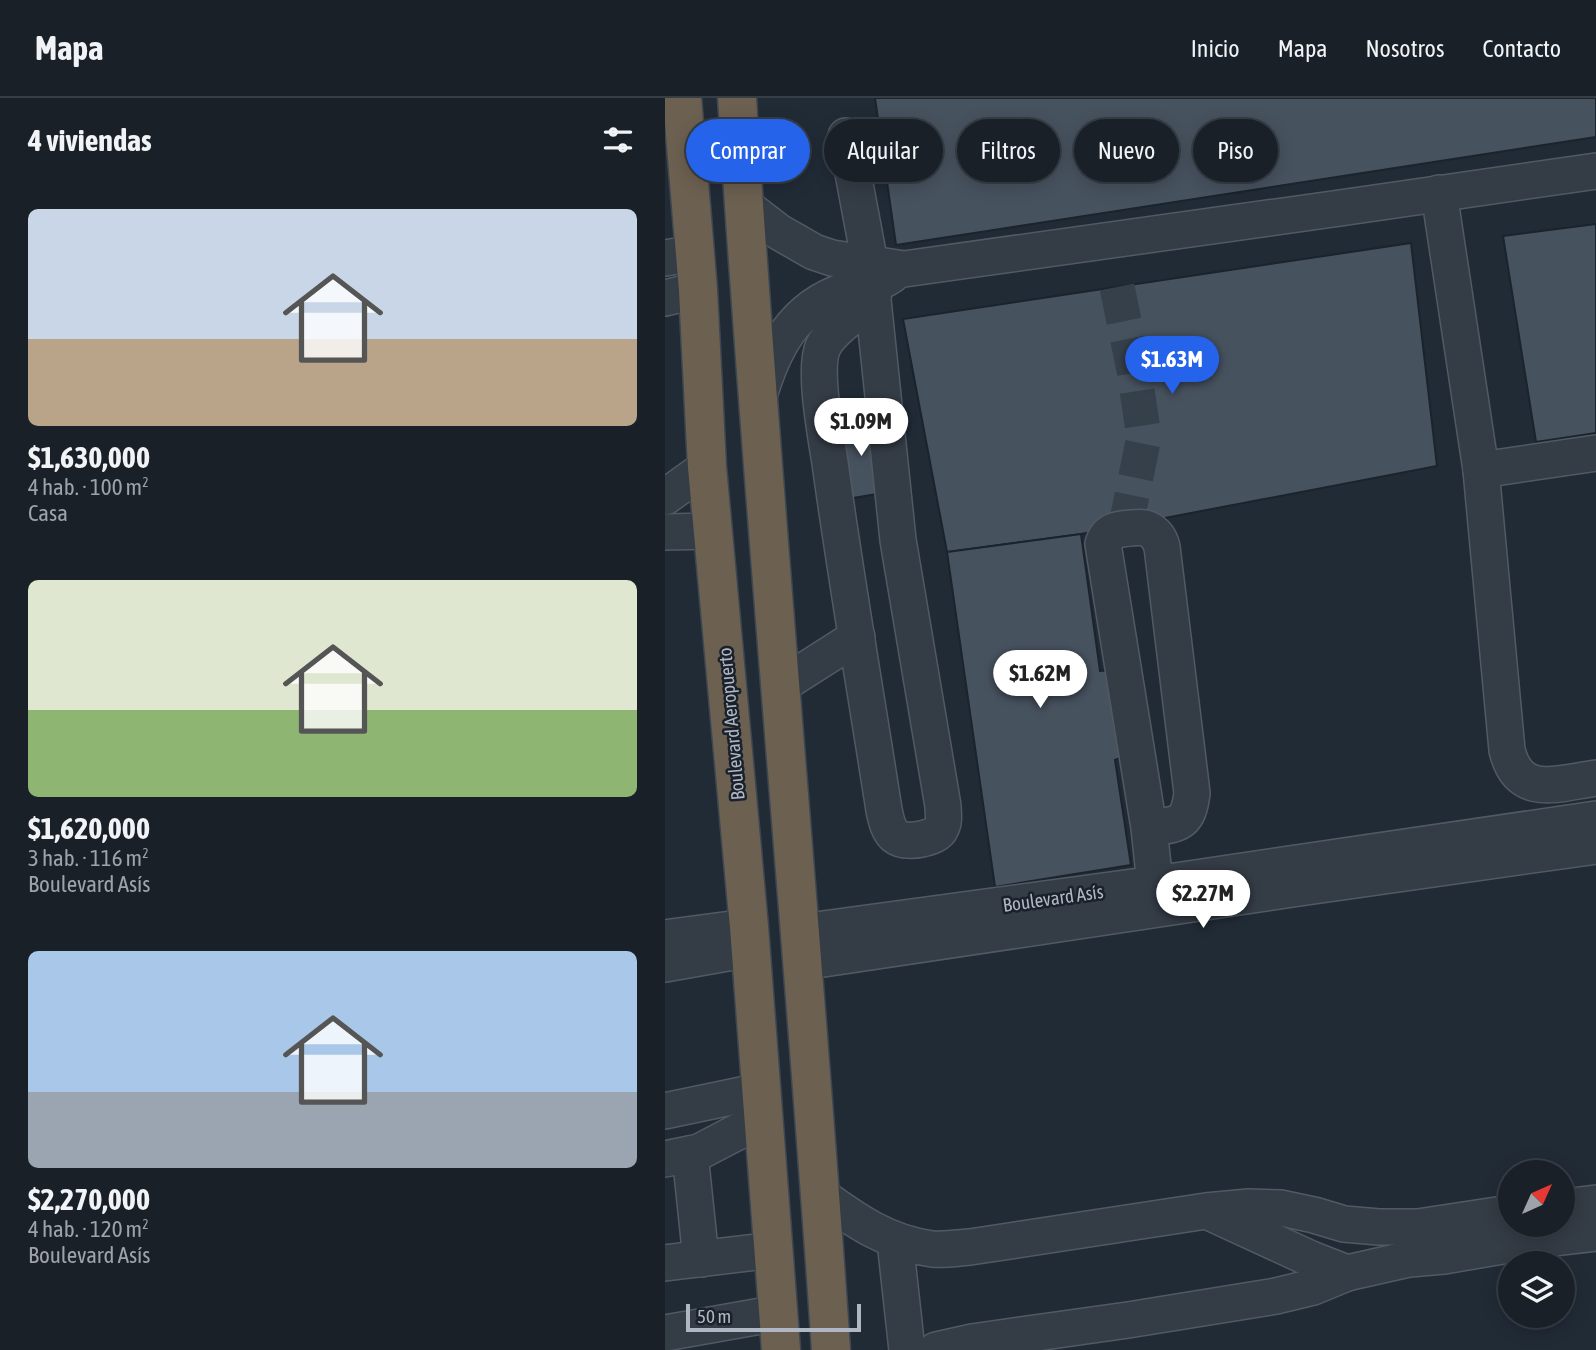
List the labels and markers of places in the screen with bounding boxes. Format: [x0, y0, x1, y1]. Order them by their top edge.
pin: $1.63M [1115, 336, 1229, 396]
pin: $1.09M [804, 398, 918, 458]
pin: $1.62M [983, 650, 1097, 710]
pin: $2.27M [1146, 870, 1260, 930]

